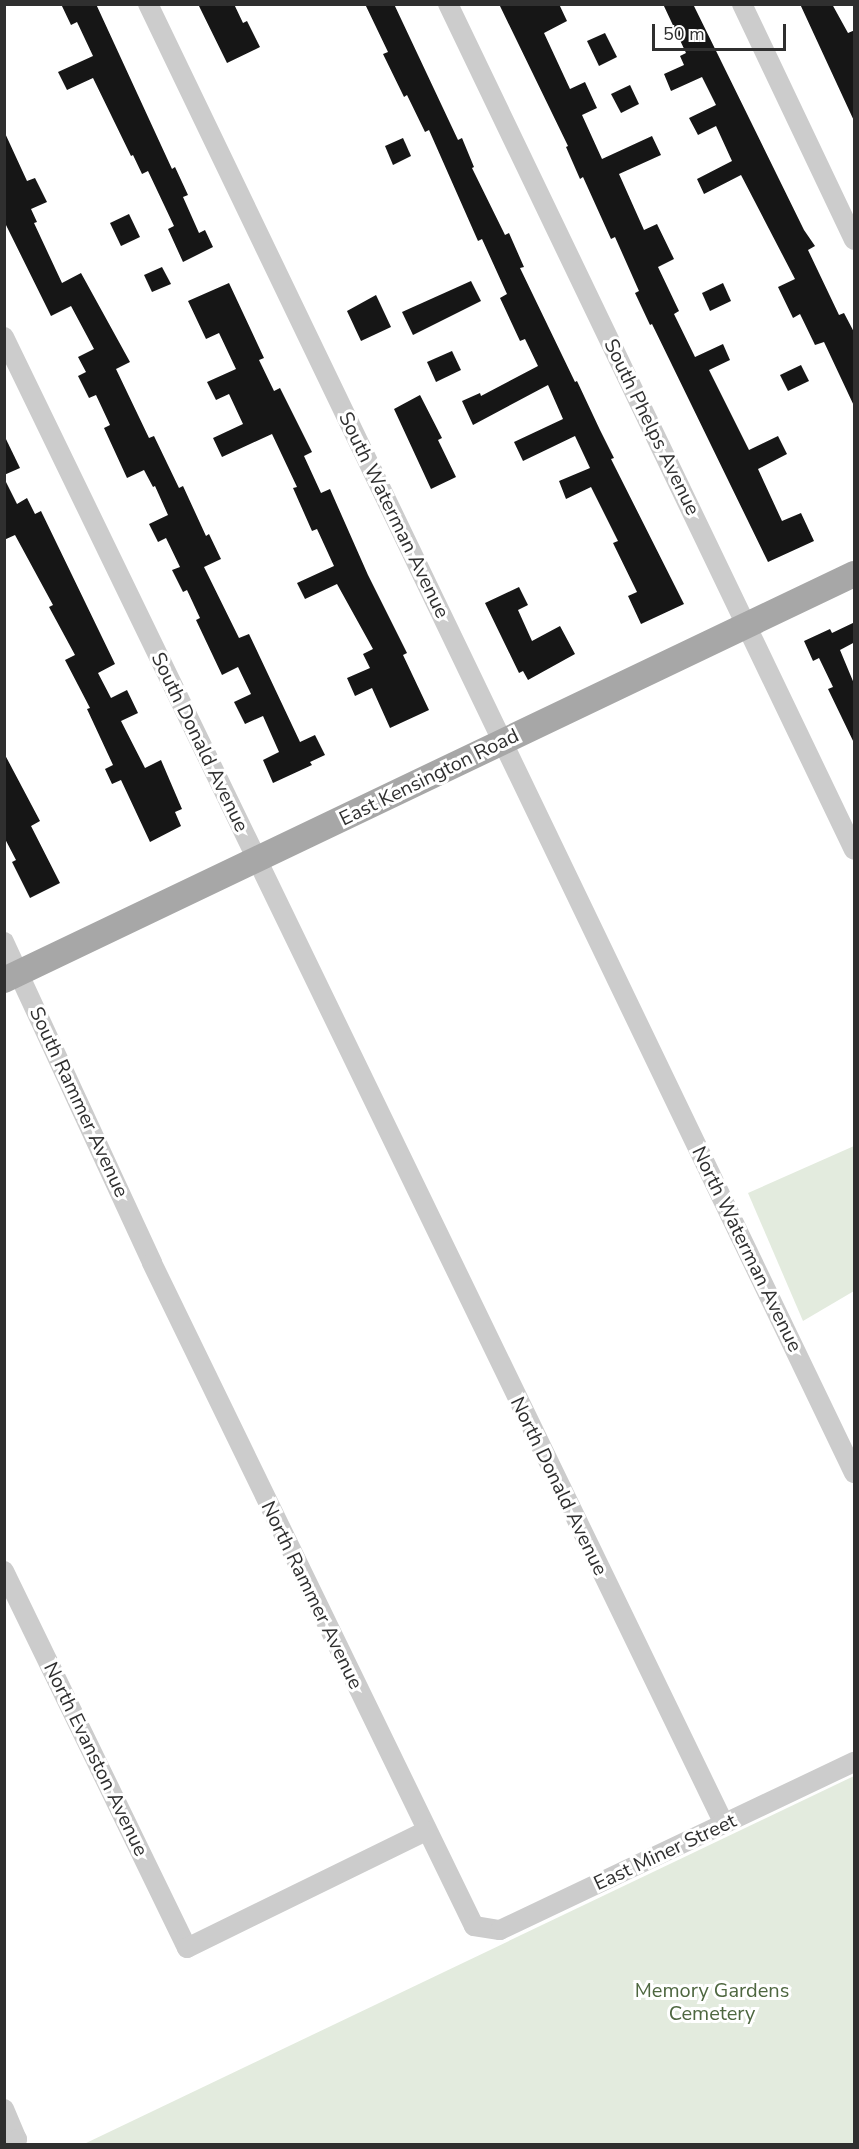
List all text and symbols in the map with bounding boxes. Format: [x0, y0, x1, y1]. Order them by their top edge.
scale bar [655, 12, 788, 50]
text: 50 m [663, 22, 705, 46]
street label: South Phelps Avenue [599, 335, 705, 519]
street label: South Waterman Avenue [334, 408, 454, 622]
street label: South Donald Avenue [146, 648, 254, 836]
street label: East Kensington Road [335, 723, 523, 831]
street label: South Rammer Avenue [24, 1003, 134, 1201]
street label: North Waterman Avenue [687, 1142, 807, 1356]
street label: North Donald Avenue [505, 1393, 613, 1579]
street label: North Rammer Avenue [256, 1497, 368, 1693]
street label: North Evanston Avenue [39, 1658, 153, 1860]
street label: East Miner Street [590, 1809, 740, 1895]
park label: Memory Gardens Cemetery [635, 1978, 789, 2025]

